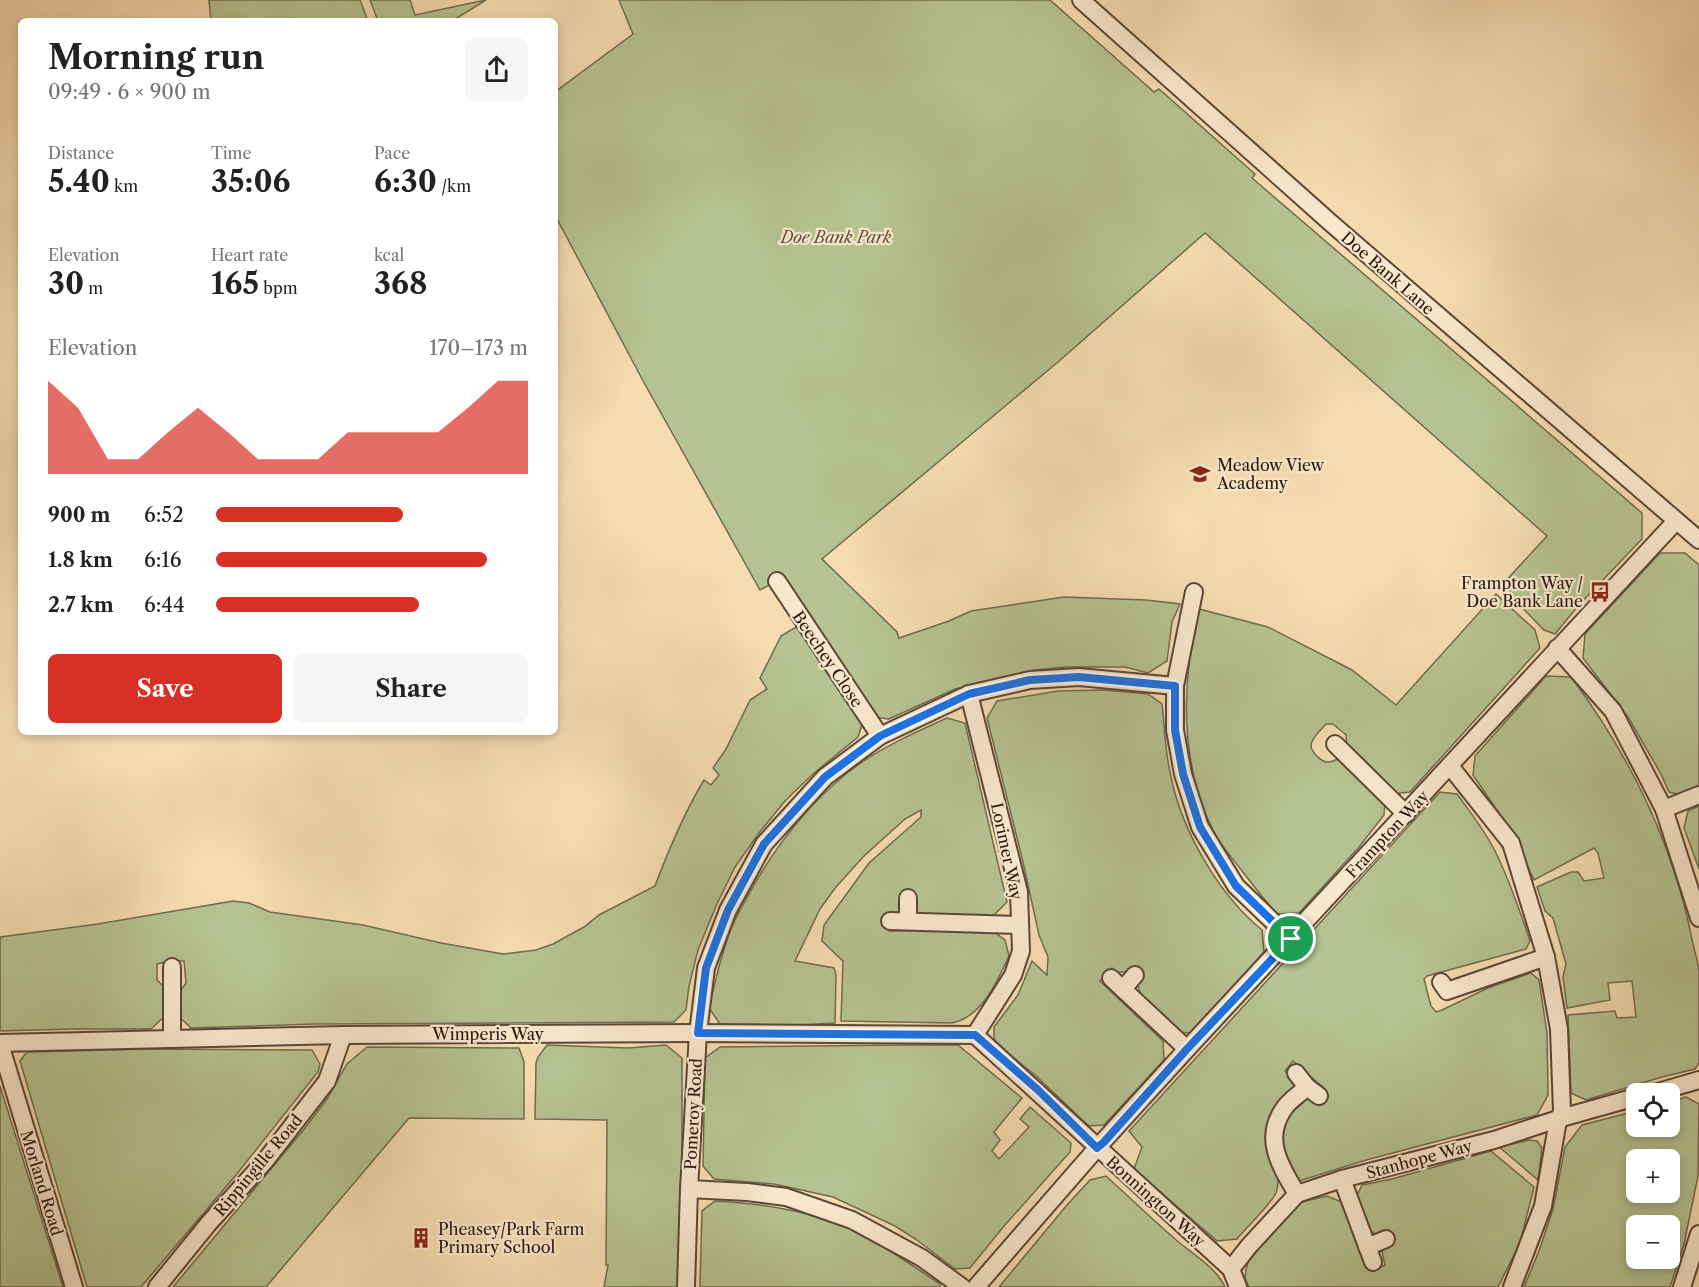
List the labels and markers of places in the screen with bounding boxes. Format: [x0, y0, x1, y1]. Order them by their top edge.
place label: Meadow View Academy [1216, 455, 1325, 493]
school or university icon: Meadow View Academy [1188, 462, 1212, 486]
place label: Frampton Way / Doe Bank Lane [1461, 573, 1583, 611]
bus stop icon: Frampton Way / Doe Bank Lane [1588, 580, 1612, 604]
pin [1265, 913, 1316, 964]
place label: Pheasey/Park Farm Primary School [438, 1219, 585, 1257]
building icon: Pheasey/Park Farm Primary School [409, 1226, 433, 1250]

